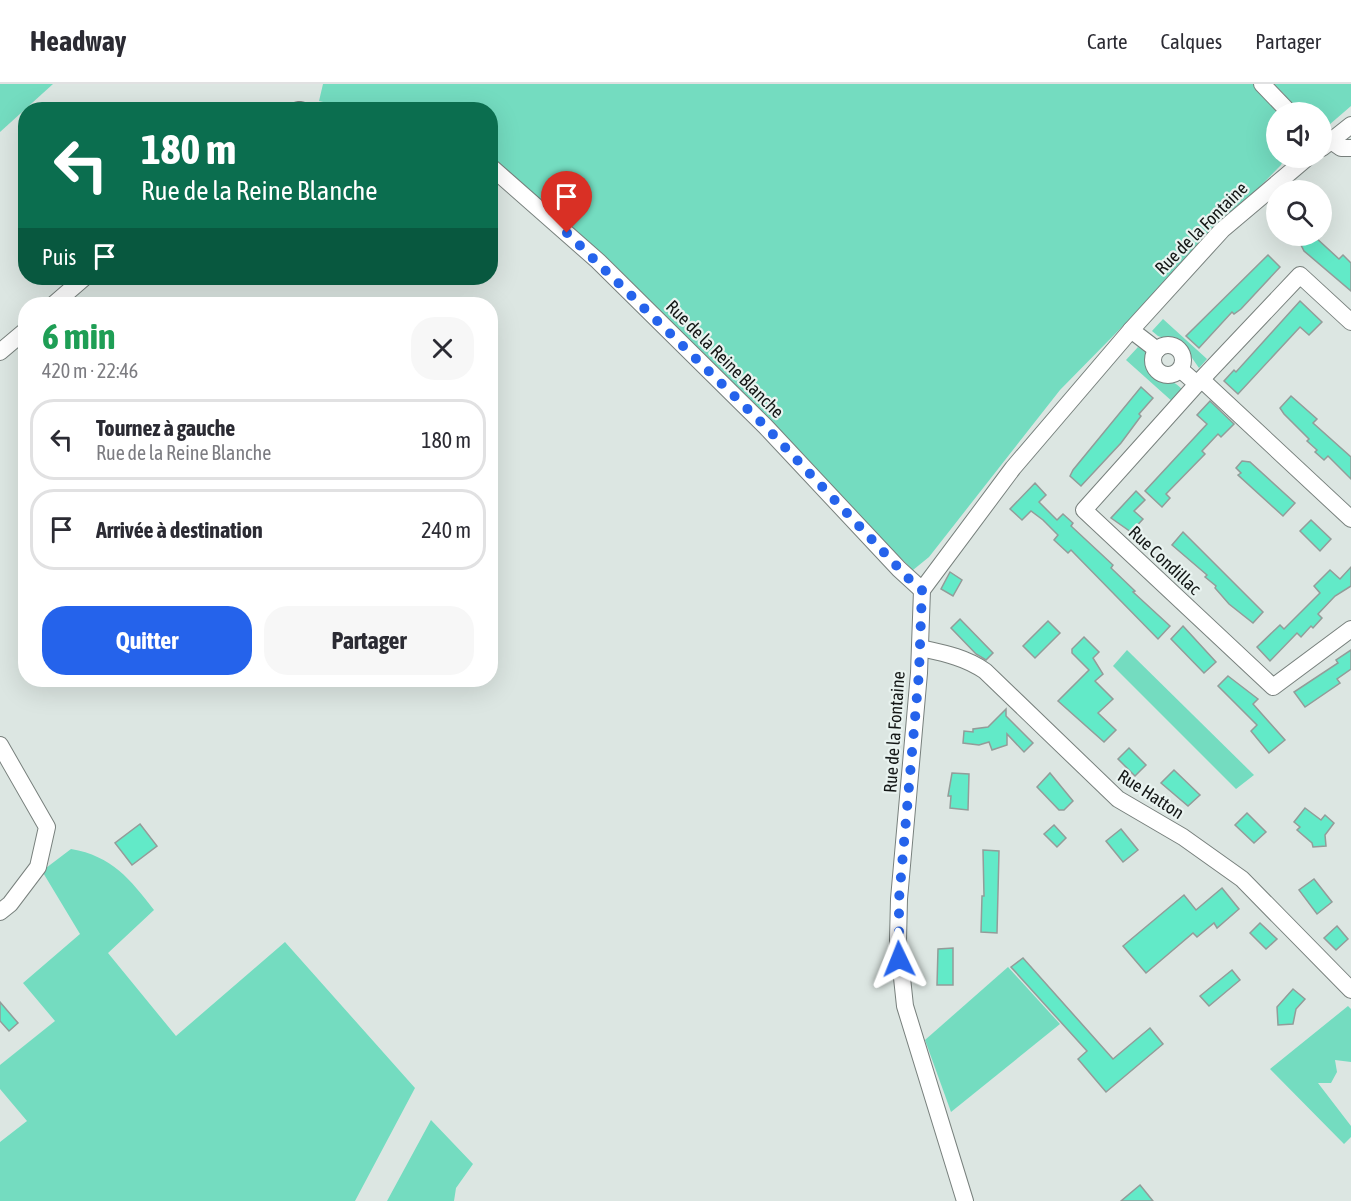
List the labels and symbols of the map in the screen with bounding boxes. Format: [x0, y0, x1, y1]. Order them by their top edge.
pin [541, 171, 592, 233]
street label: Rue de la Fontaine [1151, 178, 1251, 278]
street label: Rue de la Reine Blanche [662, 296, 788, 422]
street label: Rue Condillac [1125, 521, 1206, 599]
street label: Rue de la Fontaine [879, 671, 909, 793]
street label: Rue Hatton [1114, 765, 1188, 823]
position arrow [867, 927, 931, 991]

